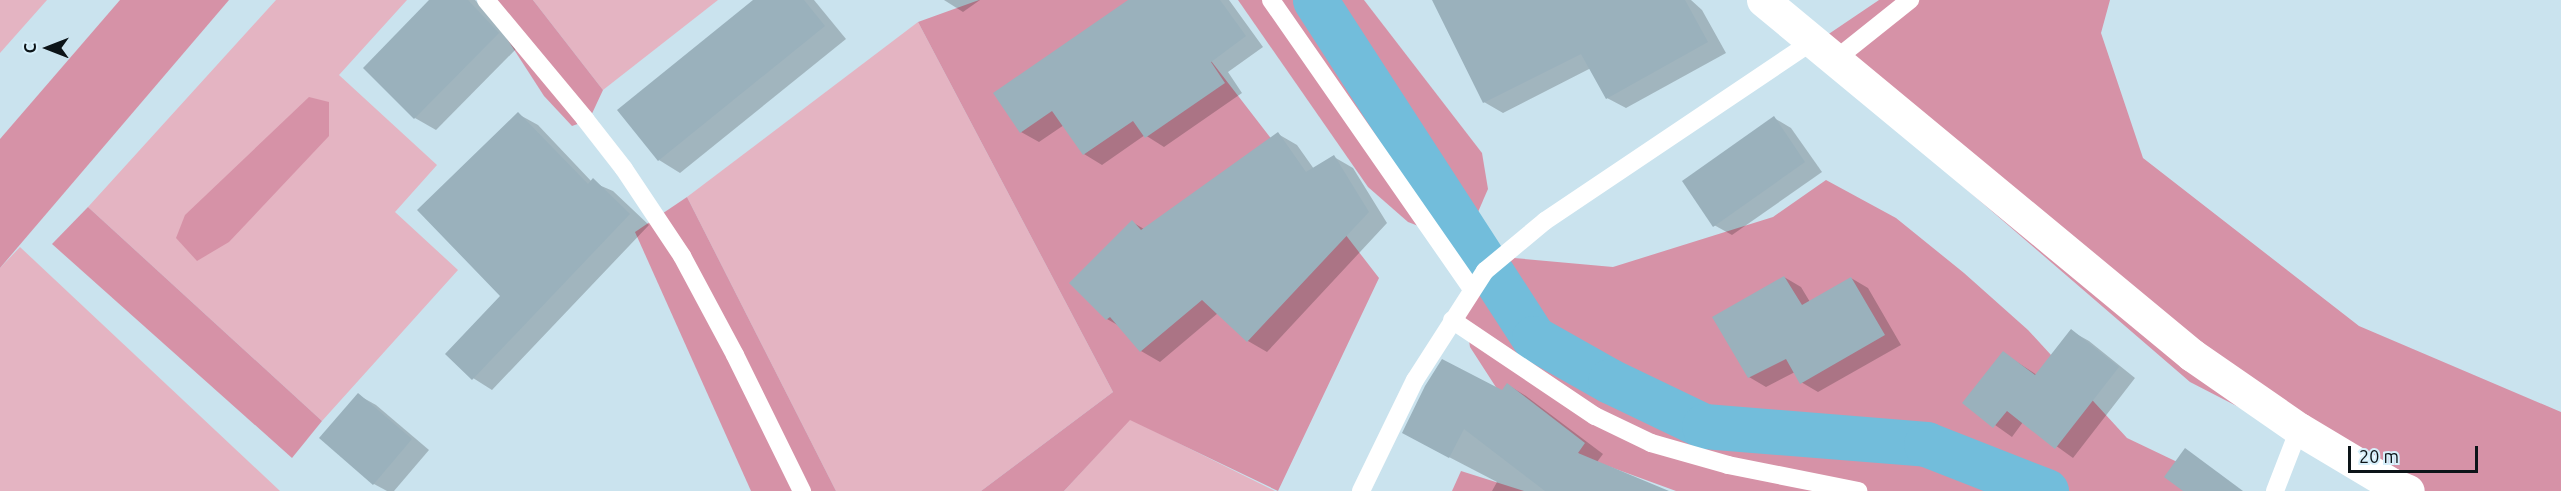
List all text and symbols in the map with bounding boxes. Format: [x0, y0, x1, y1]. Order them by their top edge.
north arrow [18, 18, 78, 78]
text: С [21, 43, 39, 53]
scale bar [2351, 434, 2482, 472]
text: 20 m [2359, 446, 2399, 466]

